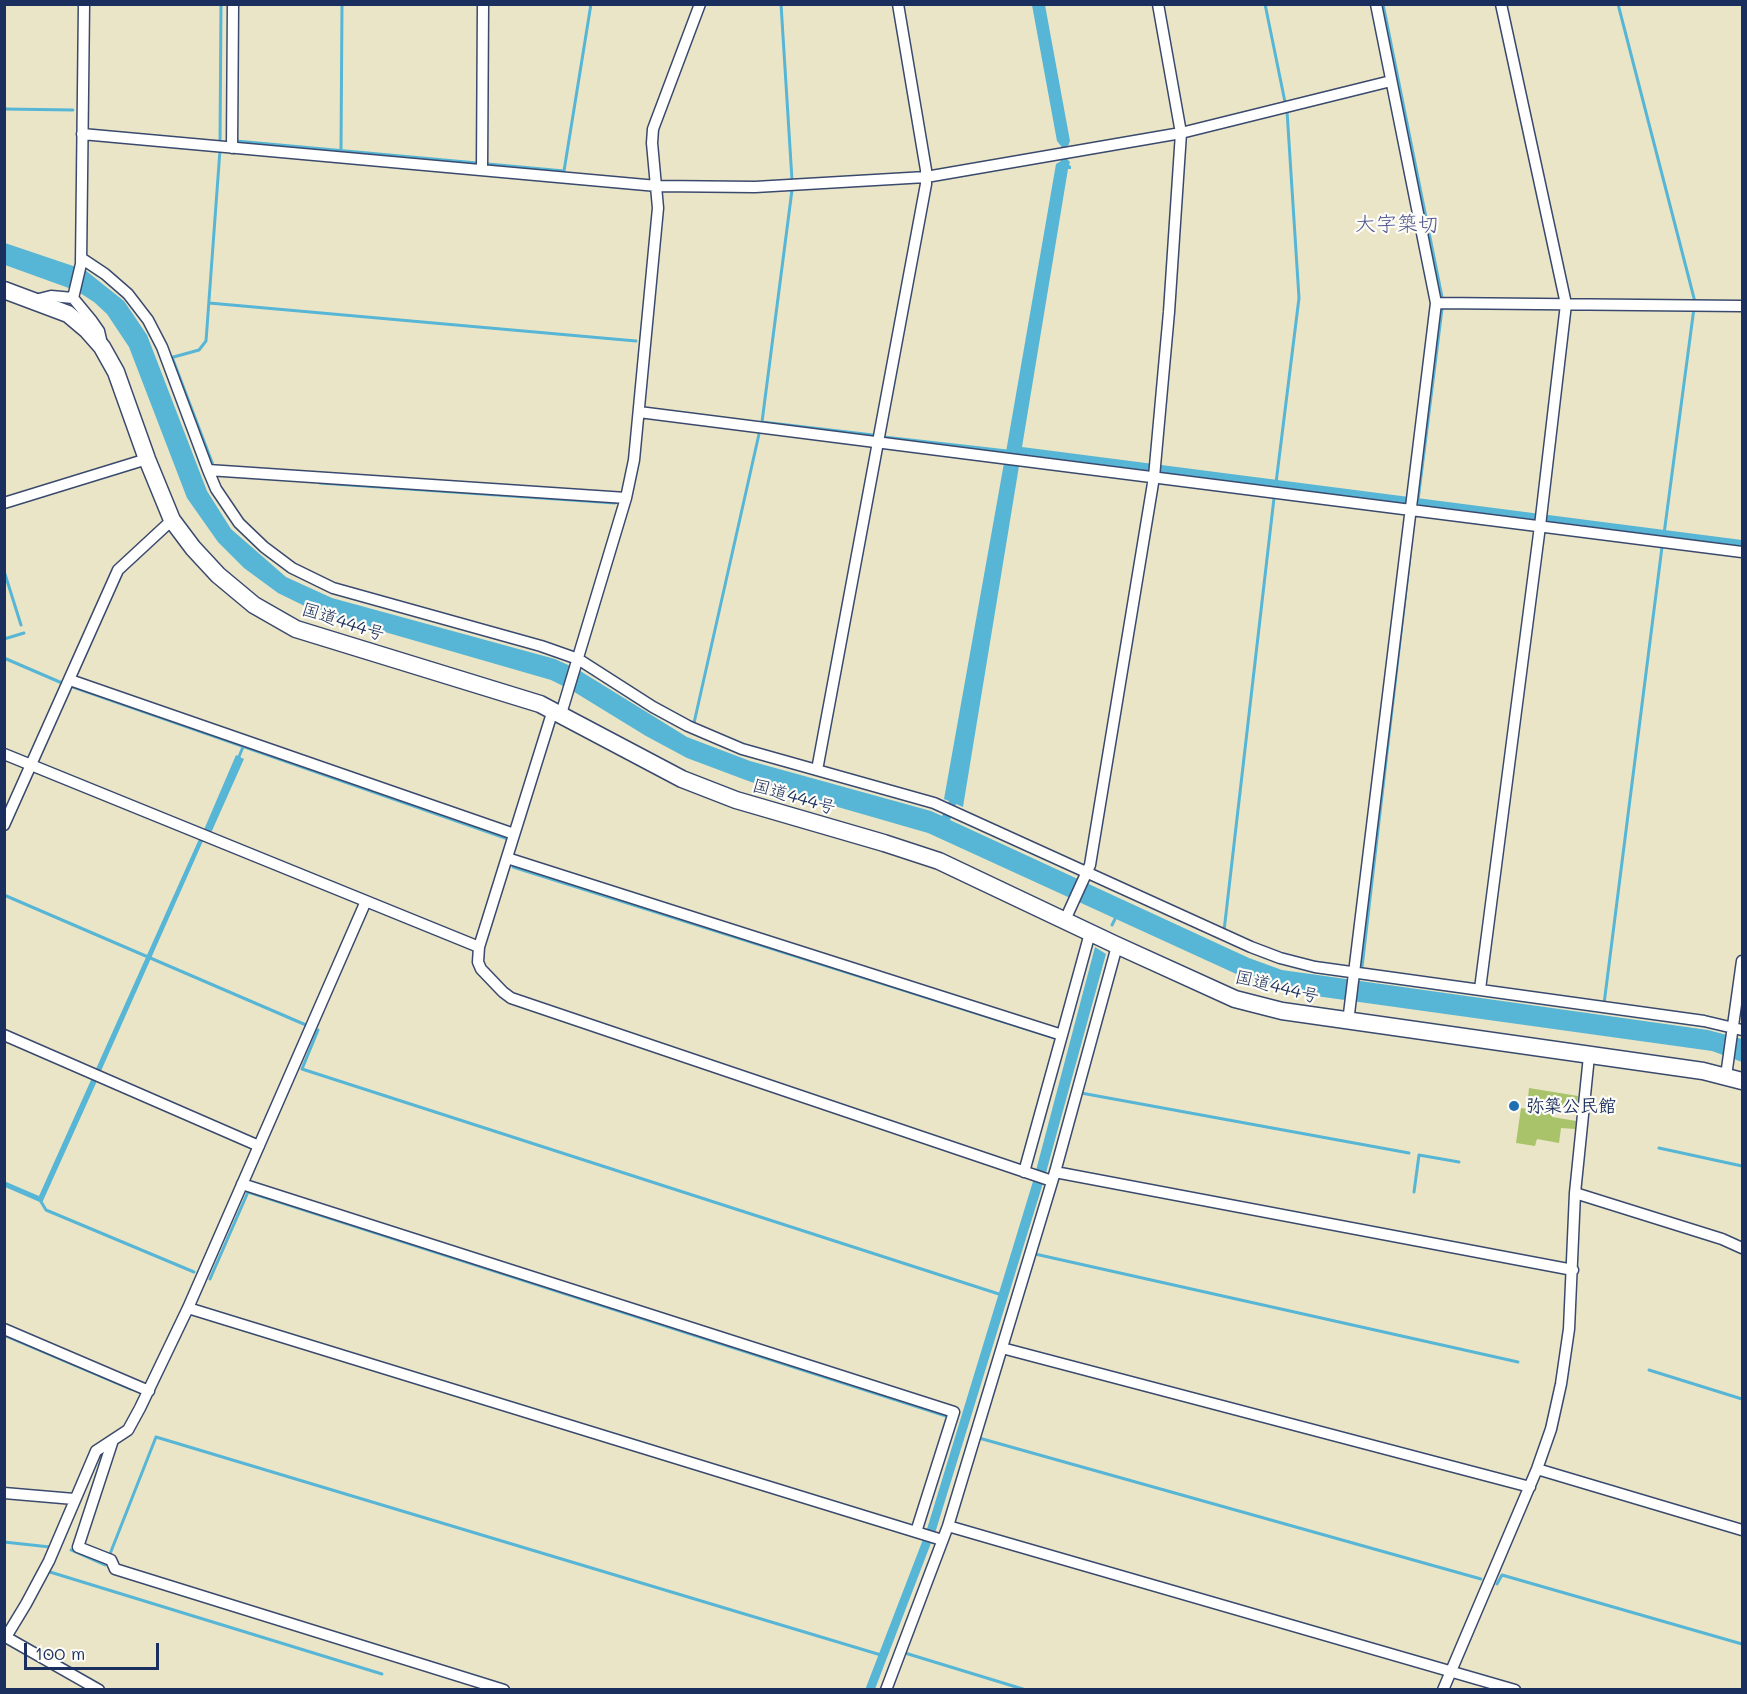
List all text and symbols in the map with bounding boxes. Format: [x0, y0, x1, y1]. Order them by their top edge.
district label: 大字築切 [1355, 212, 1439, 238]
street label: 国道444号 [299, 598, 387, 646]
street label: 国道444号 [750, 775, 838, 819]
street label: 国道444号 [1233, 966, 1321, 1008]
place label: 弥築公民館 [1526, 1095, 1616, 1117]
marker: 弥築公民館 [1507, 1099, 1521, 1113]
scale bar [27, 1631, 162, 1669]
text: 100 m [35, 1641, 85, 1665]

